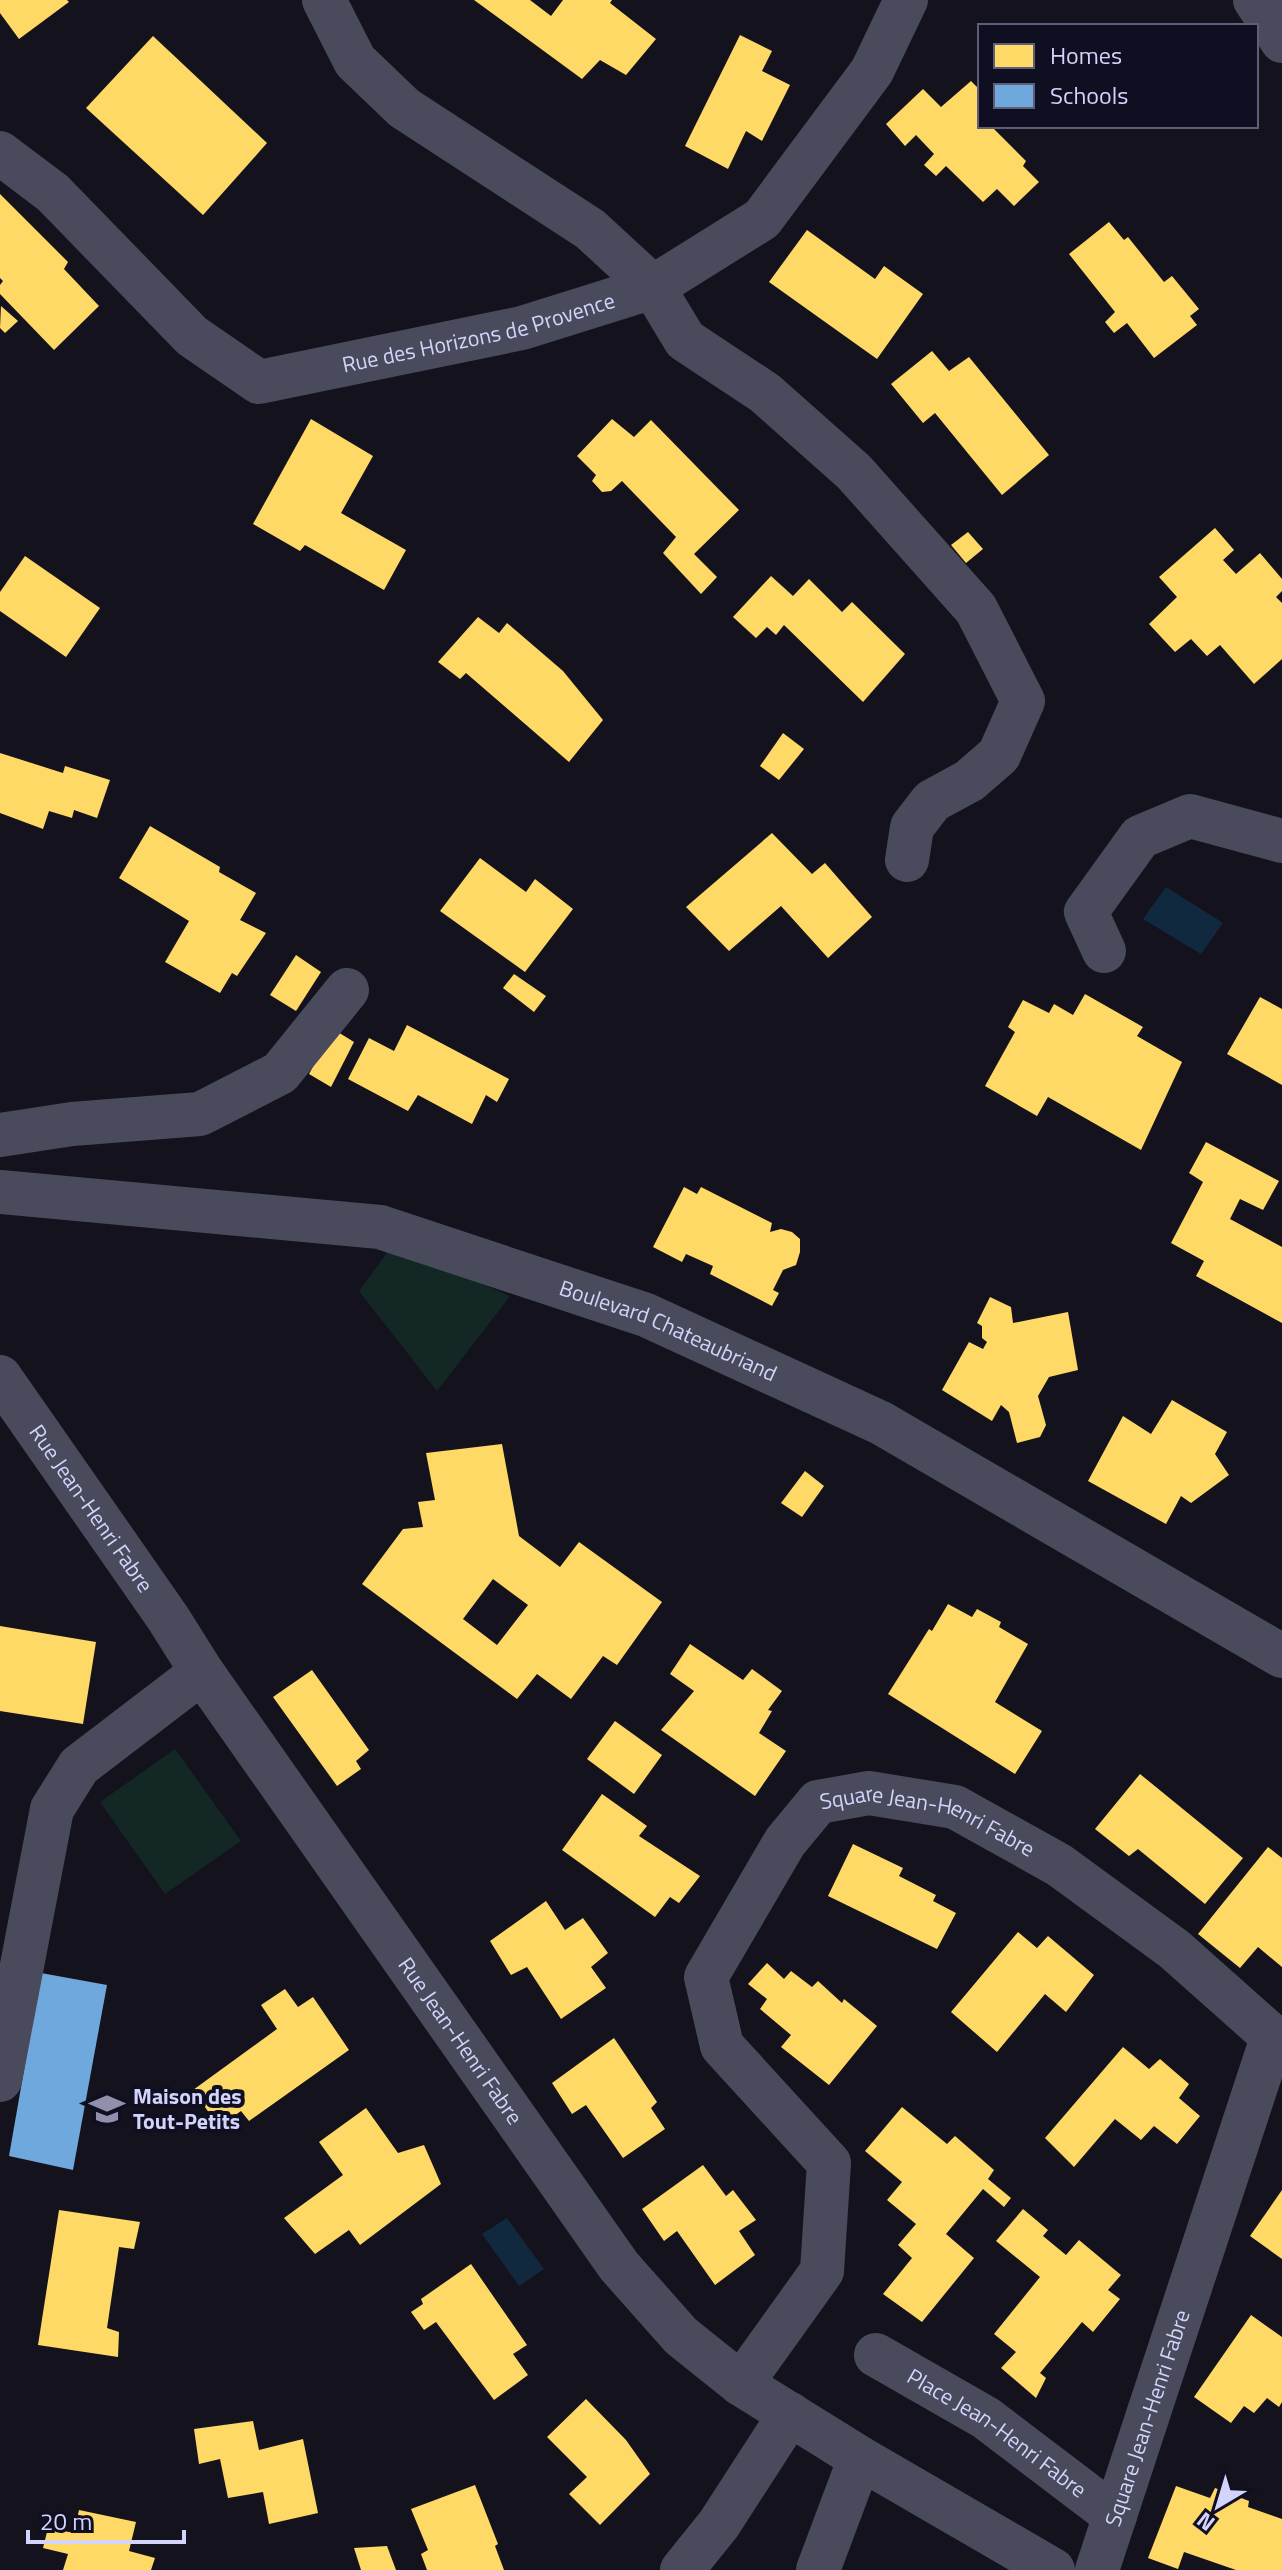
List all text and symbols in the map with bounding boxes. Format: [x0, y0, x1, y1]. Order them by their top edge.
legend [978, 24, 1258, 128]
text: Homes [1050, 37, 1122, 73]
text: Schools [1050, 77, 1128, 113]
street label: Rue des Horizons de Provence [339, 283, 619, 382]
street label: Boulevard Chateaubriand [555, 1270, 783, 1390]
street label: Rue Jean-Henri Fabre [21, 1417, 162, 1599]
street label: Square Jean-Henri Fabre [817, 1776, 1041, 1865]
street label: Rue Jean-Henri Fabre [390, 1950, 532, 2131]
place label: Maison des Tout-Petits [133, 2079, 242, 2138]
school or university icon: Maison des Tout-Petits [88, 2090, 126, 2128]
street label: Square Jean-Henri Fabre [1095, 2305, 1199, 2531]
street label: Place Jean-Henri Fabre [901, 2359, 1094, 2506]
north arrow [1178, 2466, 1258, 2546]
scale bar [28, 2494, 184, 2544]
text: 20 m [40, 2503, 92, 2539]
text: N [1189, 2504, 1222, 2540]

